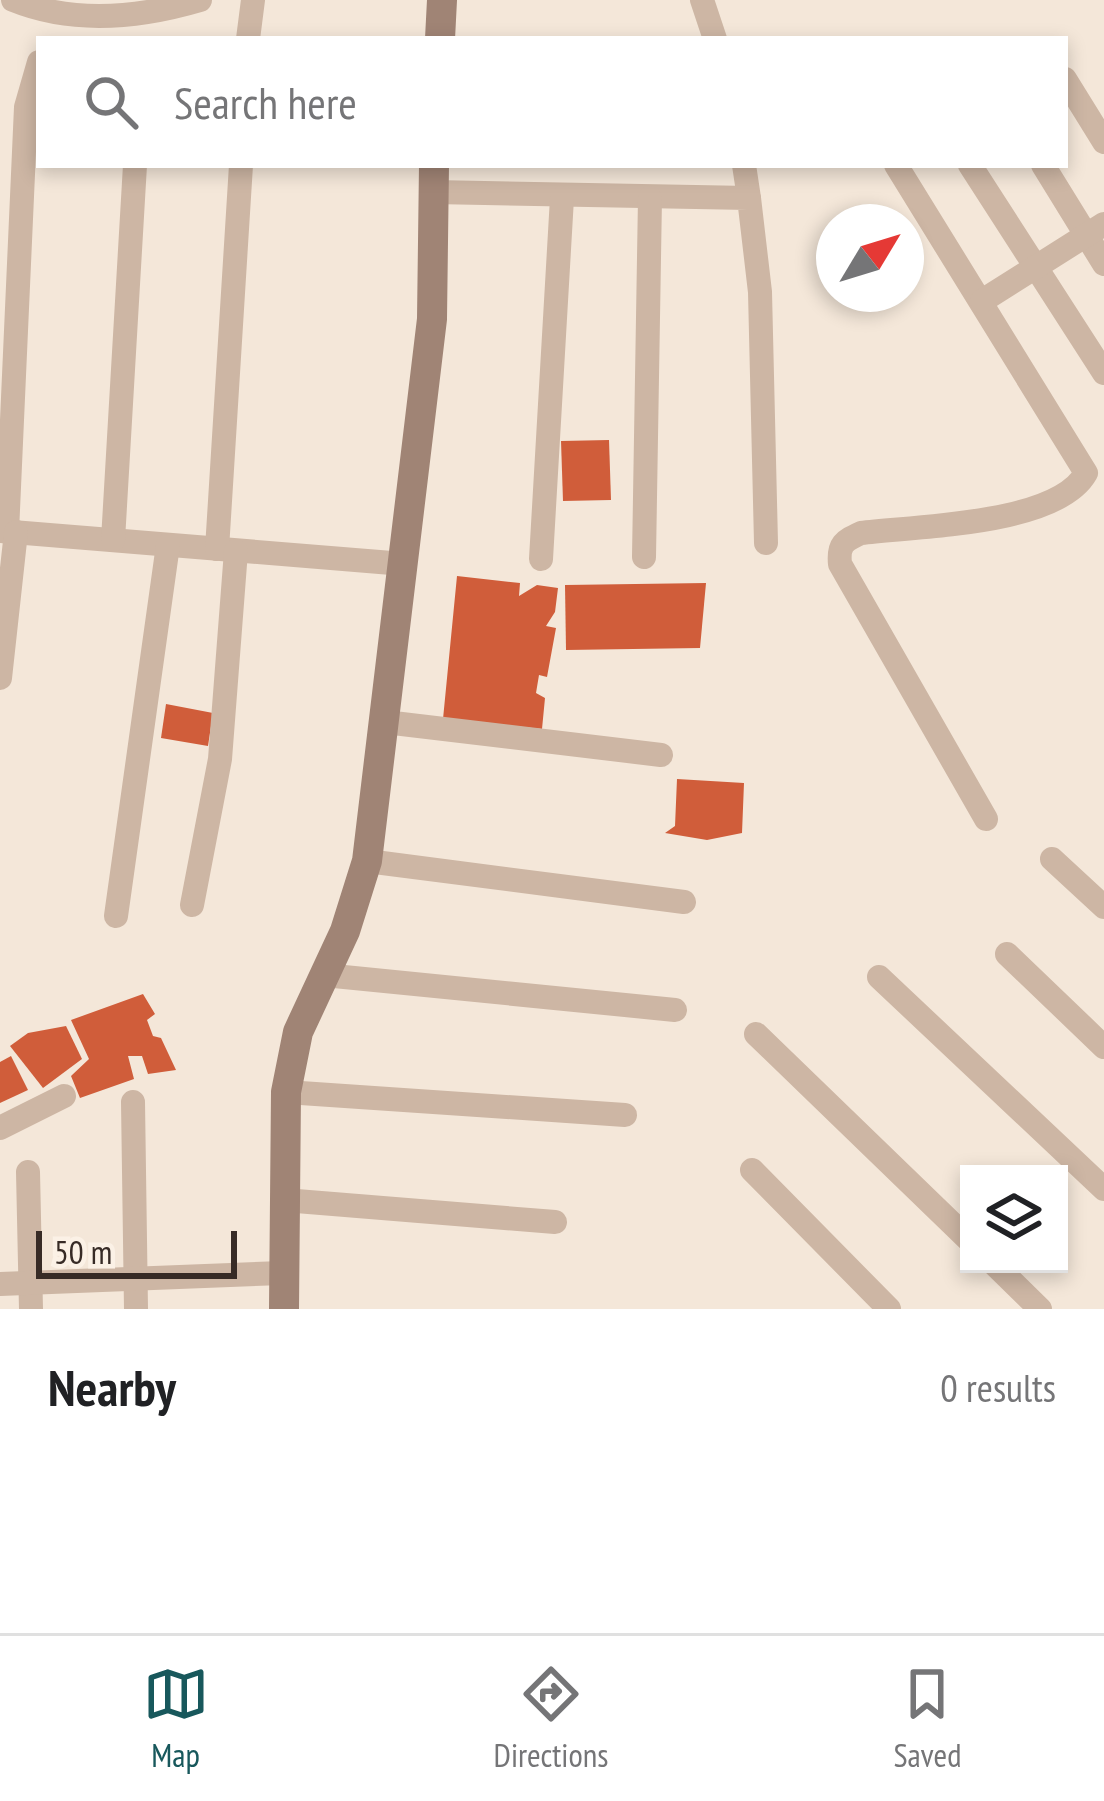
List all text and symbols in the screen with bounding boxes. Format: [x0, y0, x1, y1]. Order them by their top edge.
search box [36, 36, 1068, 168]
icon: search [78, 69, 144, 135]
text: Search here [174, 73, 357, 131]
north arrow [816, 204, 924, 312]
map controls [960, 1165, 1068, 1273]
button: layers [960, 1165, 1068, 1273]
scale bar [36, 1225, 237, 1278]
text: 50 m [54, 1230, 112, 1273]
text: Nearby [48, 1354, 176, 1420]
text: 0 results [940, 1362, 1056, 1413]
tab: Map [143, 1661, 209, 1776]
tab: Directions [494, 1661, 608, 1776]
tab: Saved [893, 1661, 961, 1776]

